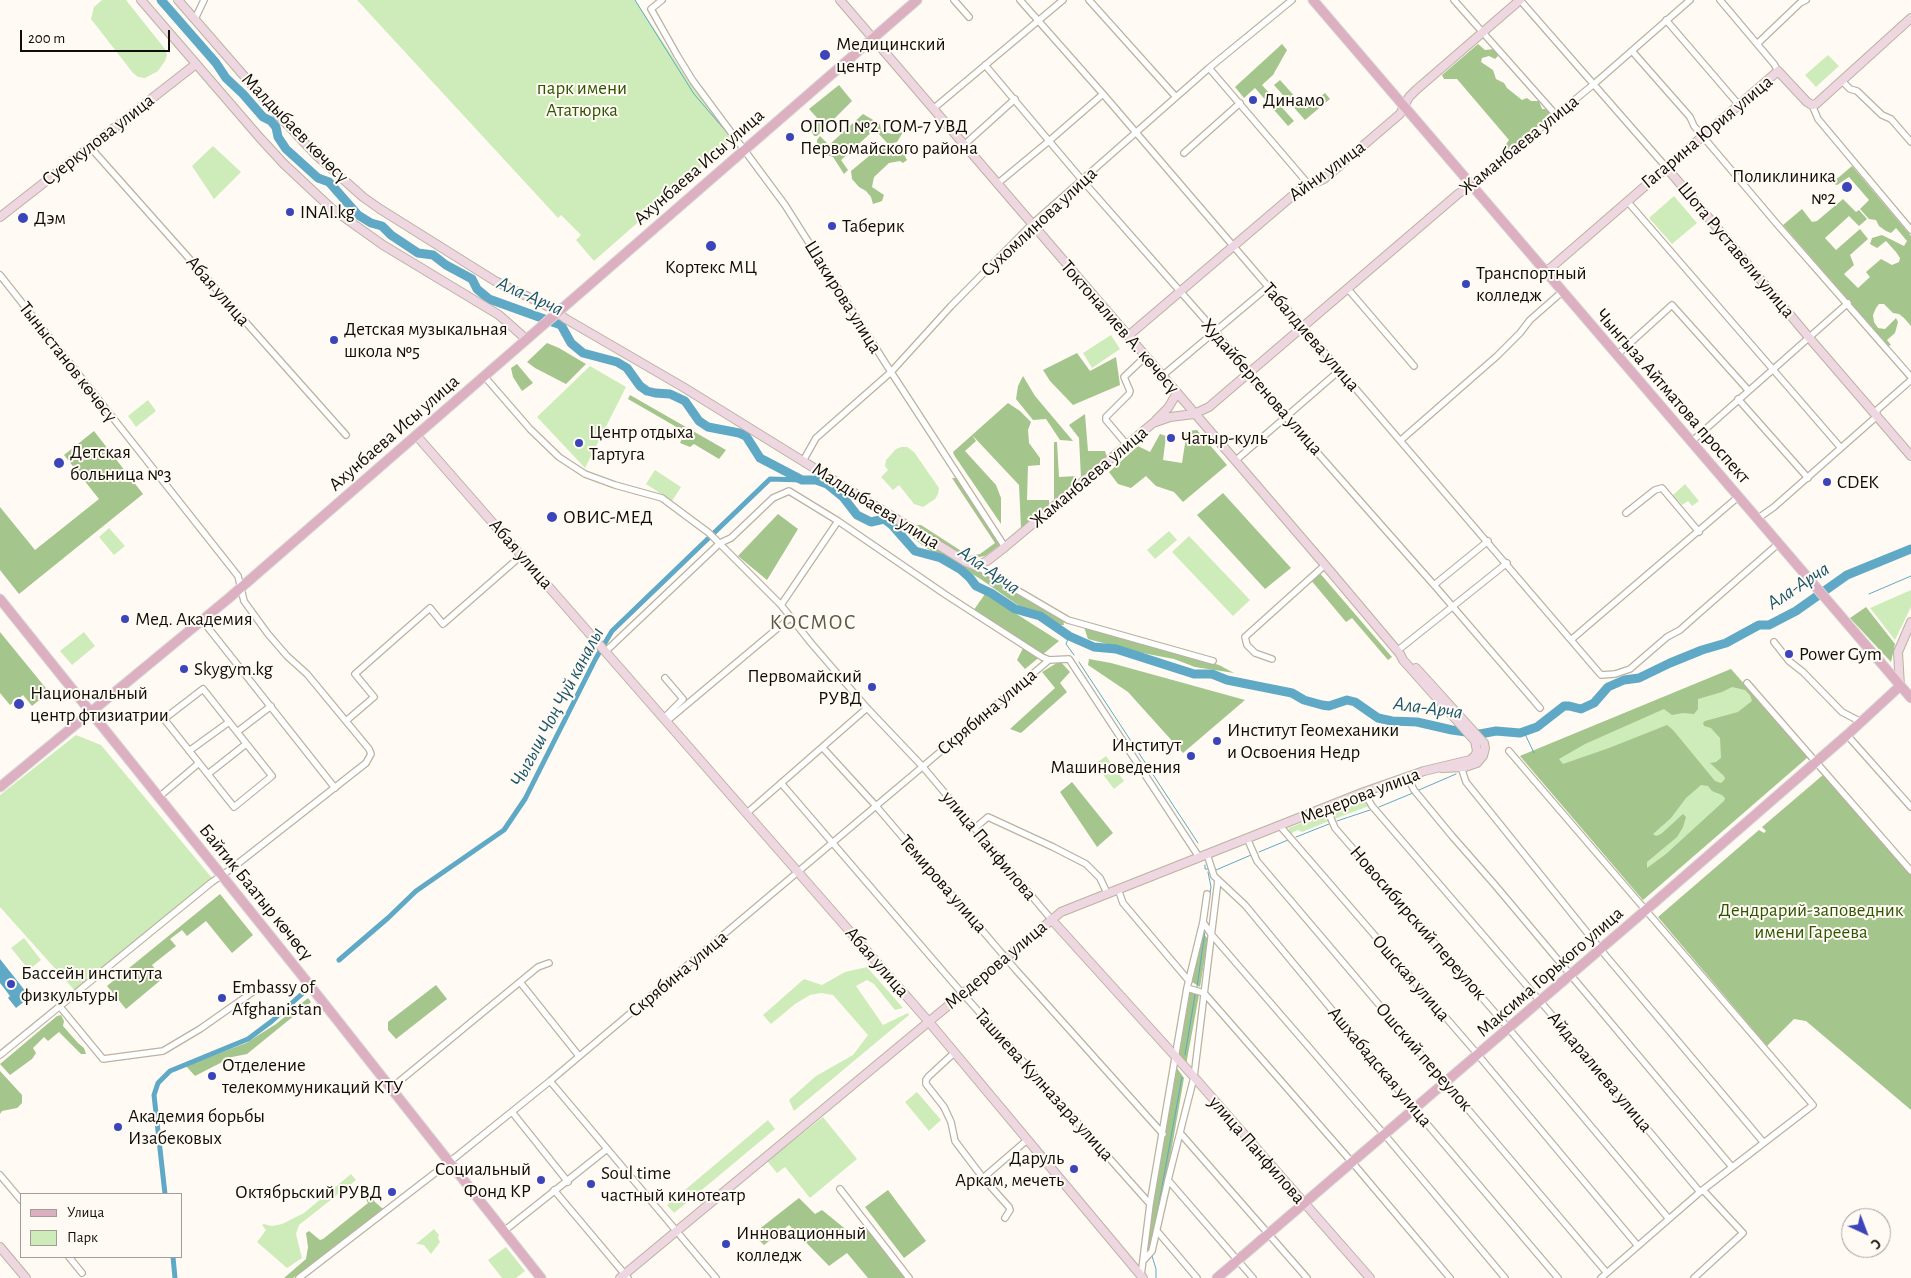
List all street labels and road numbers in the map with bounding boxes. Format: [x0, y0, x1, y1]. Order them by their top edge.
street label: Малдыбаев көчөсү [237, 68, 353, 188]
street label: Гагарина Юрия улица [1637, 70, 1777, 194]
street label: Суеркулова улица [37, 89, 159, 191]
street label: Жаманбаева улица [1455, 90, 1583, 200]
street label: Ахунбаева Исы улица [629, 104, 769, 230]
street label: Айни улица [1284, 136, 1370, 206]
street label: Сухомлинова улица [976, 162, 1102, 282]
street label: Шота Руставели улица [1672, 177, 1800, 323]
street label: Шакирова улица [799, 236, 887, 358]
street label: Абая улица [181, 251, 255, 331]
street label: Токтоналиев А. көчөсү [1056, 255, 1184, 399]
street label: Табалдиева улица [1257, 278, 1365, 396]
street label: Тыныстанов көчөсү [14, 297, 122, 427]
street label: Чынгыза Айтматова проспект [1591, 304, 1755, 488]
street label: Худайбергенова улица [1196, 314, 1328, 460]
street label: Ахунбаева Исы улица [324, 370, 464, 496]
street label: Жаманбаева улица [1025, 421, 1153, 533]
street label: Малдыбаева улица [808, 457, 944, 555]
street label: Абая улица [484, 514, 558, 594]
street label: Скрябина улица [932, 664, 1042, 760]
street label: Медерова улица [1297, 763, 1423, 829]
street label: улица Панфилова [937, 787, 1041, 905]
street label: Байтик Баатыр көчөсү [194, 819, 318, 965]
street label: Темирова улица [894, 830, 992, 938]
street label: Новосибирский переулок [1345, 841, 1491, 1005]
street label: Максима Горького улица [1472, 902, 1628, 1042]
street label: Медерова улица [940, 916, 1052, 1014]
street label: Абая улица [840, 922, 914, 1002]
street label: Скрябина улица [623, 926, 733, 1022]
street label: Ошская улица [1367, 930, 1455, 1026]
street label: Ошский переулок [1370, 998, 1478, 1116]
street label: Ашхабадская улица [1323, 1002, 1437, 1132]
street label: Ташиева Кулназара улица [969, 1004, 1119, 1166]
street label: Айдаралиева улица [1543, 1007, 1657, 1137]
street label: улица Панфилова [1204, 1091, 1310, 1209]

